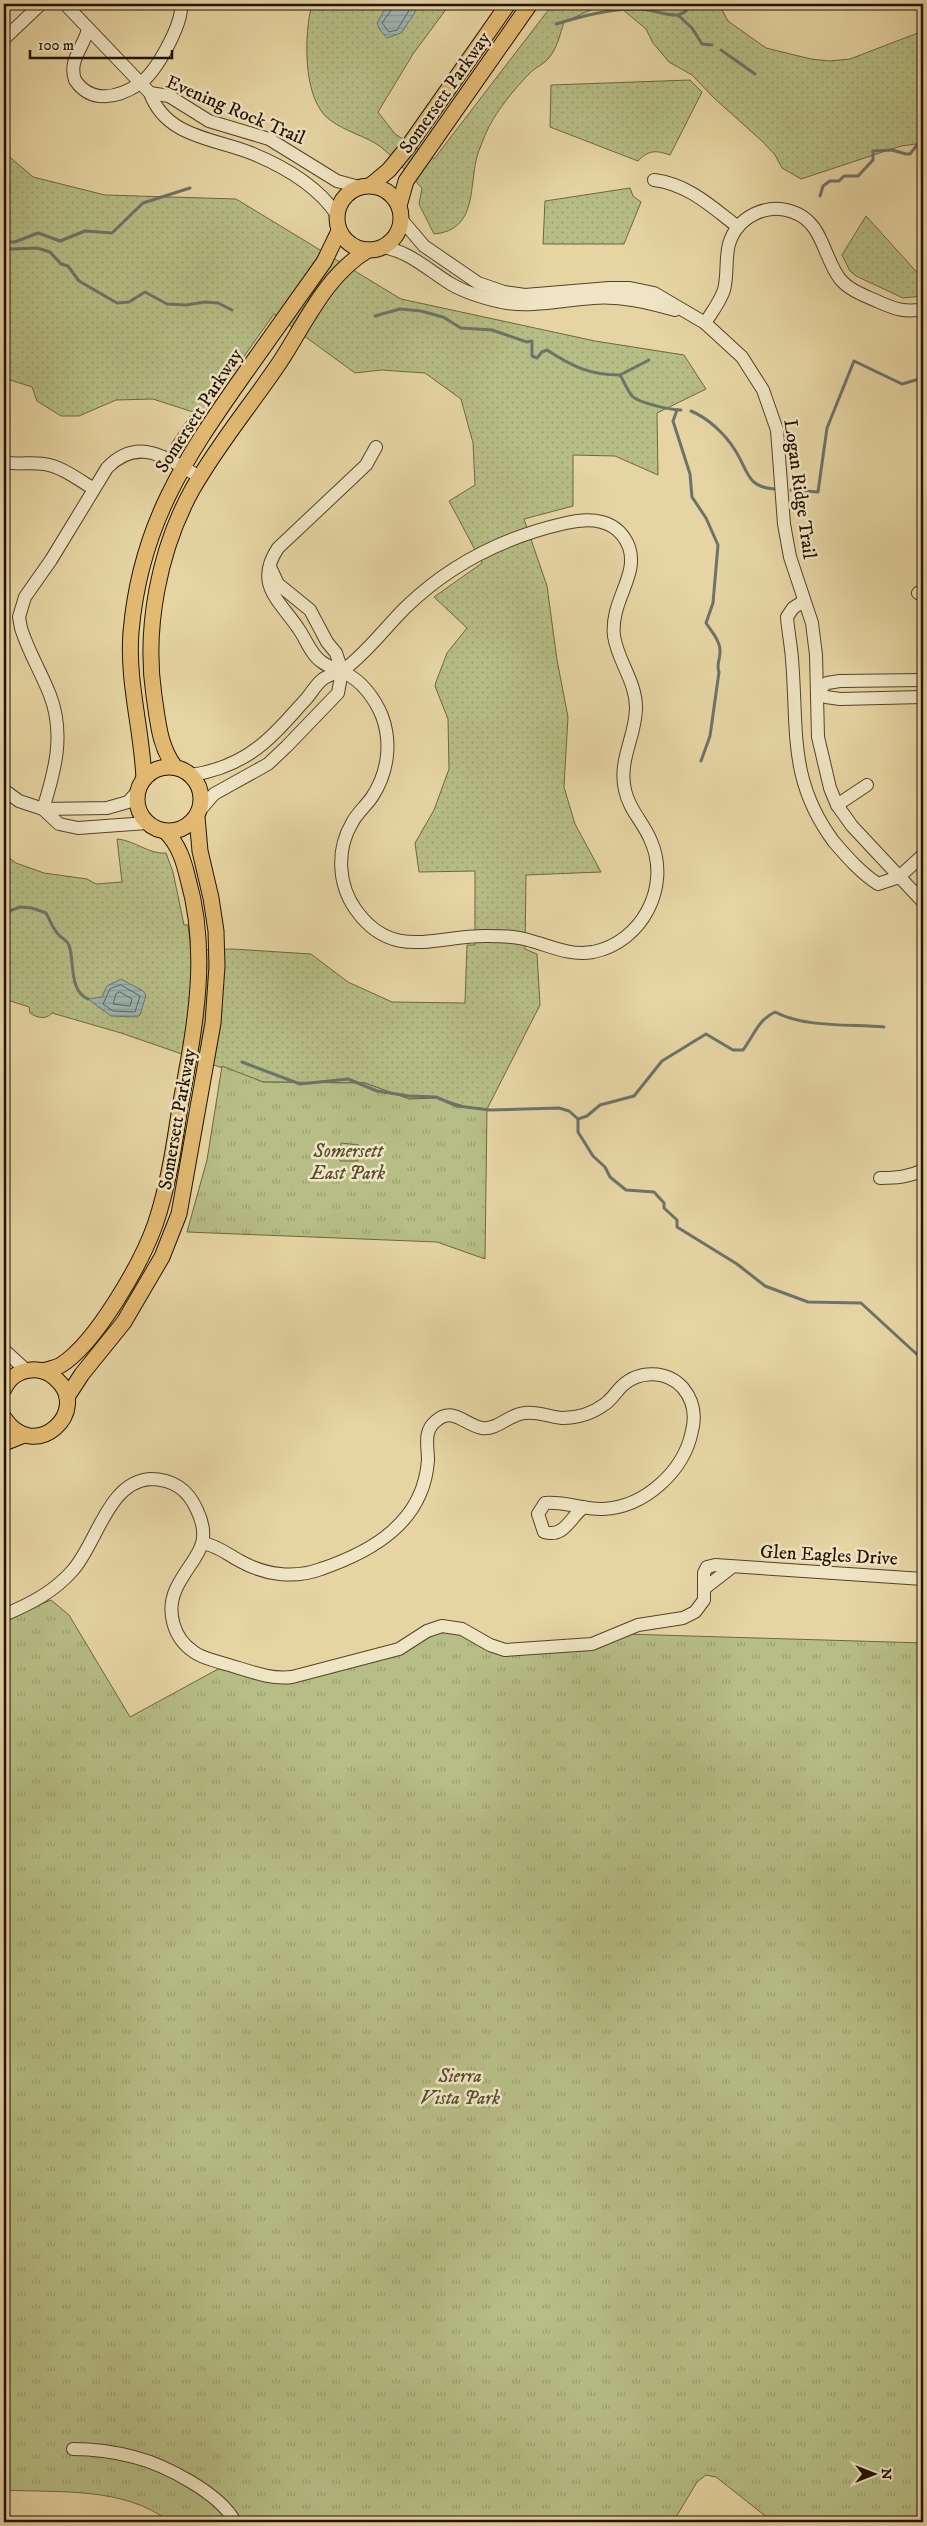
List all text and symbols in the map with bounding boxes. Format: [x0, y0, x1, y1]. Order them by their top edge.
street label: Somersett Parkway [395, 27, 496, 158]
scale bar [30, 28, 172, 60]
text: 100 m [38, 36, 74, 55]
street label: Evening Rock Trail [162, 71, 309, 150]
street label: Somersett Parkway [151, 344, 248, 477]
street label: Logan Ridge Trail [778, 418, 821, 561]
street label: Somersett Parkway [154, 1046, 201, 1192]
park label: Somersett East Park [310, 1140, 385, 1185]
street label: Glen Eagles Drive [760, 1540, 898, 1571]
park label: Sierra Vista Park [420, 2065, 500, 2110]
north arrow [850, 2448, 900, 2498]
text: N [877, 2468, 895, 2480]

